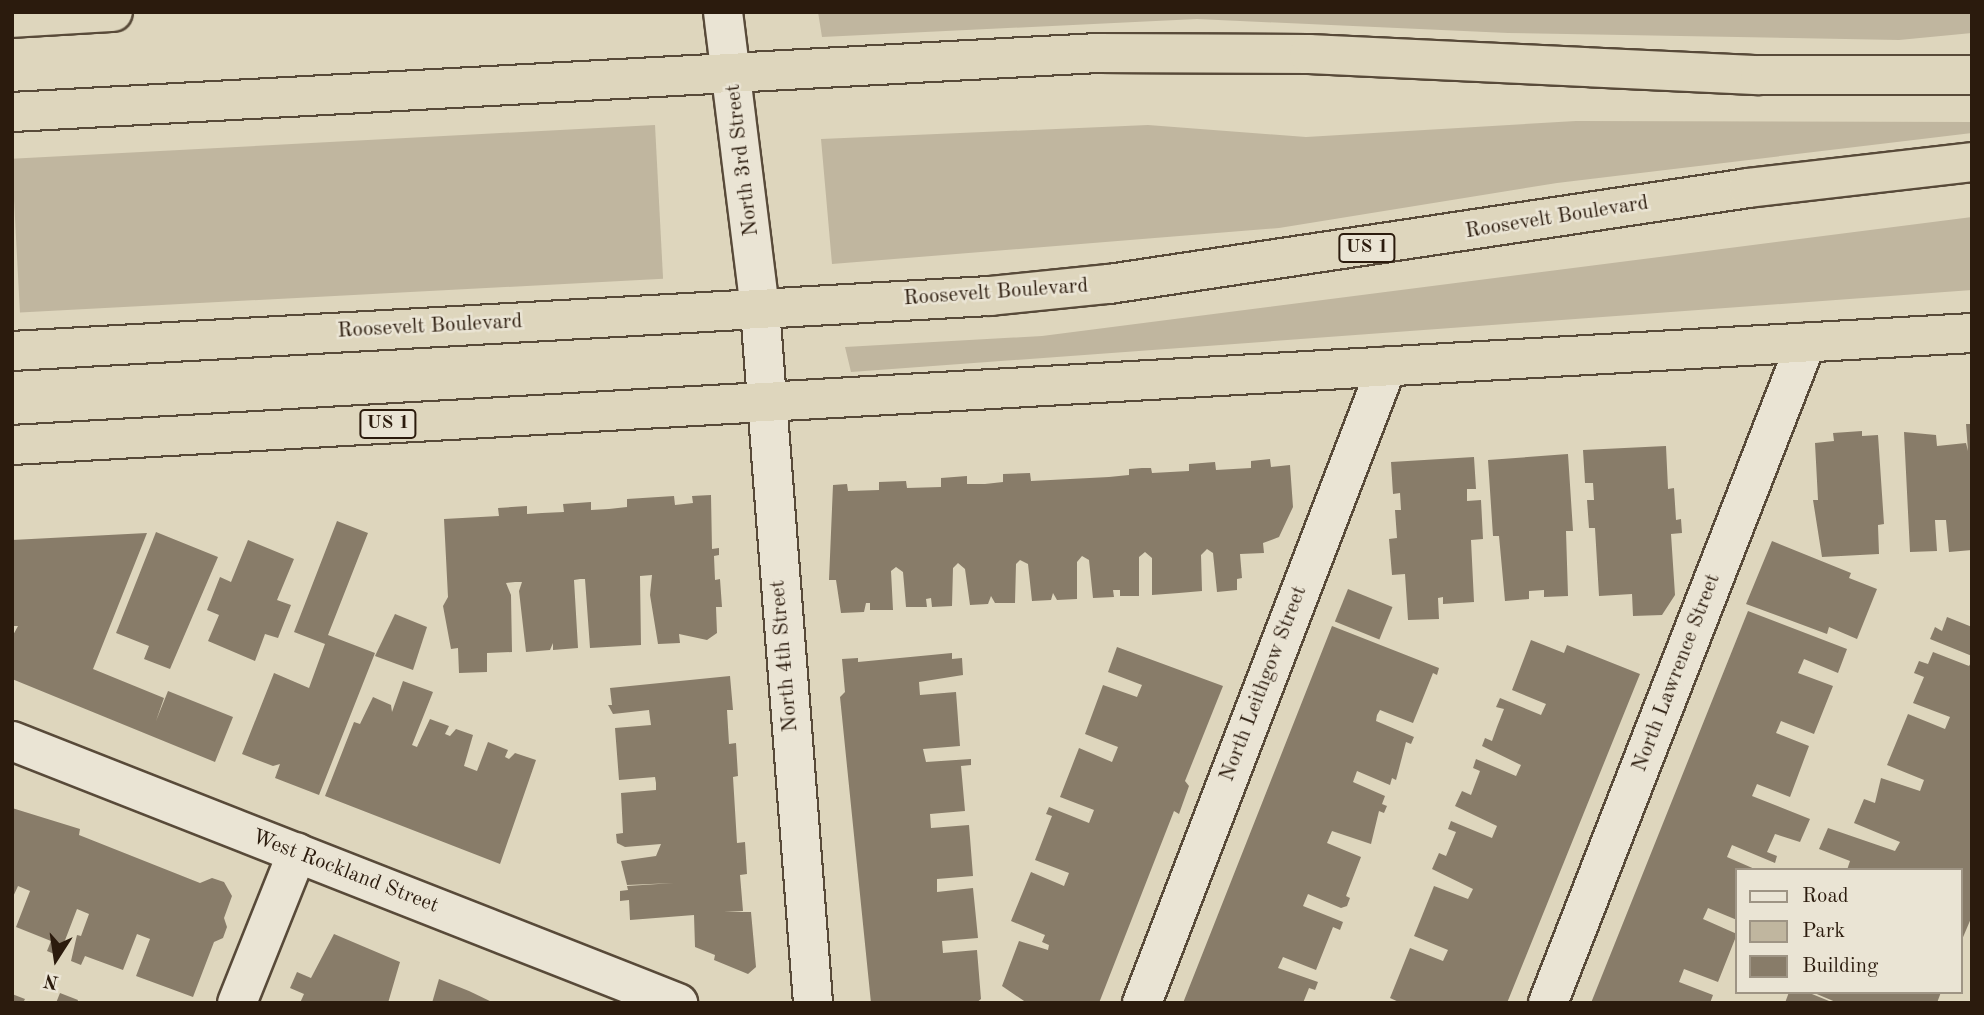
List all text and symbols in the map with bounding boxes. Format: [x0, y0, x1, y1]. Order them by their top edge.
street label: North 3rd Street [721, 82, 765, 238]
street label: Roosevelt Boulevard [1464, 191, 1650, 245]
road number: US 1 [1337, 232, 1397, 264]
street label: Roosevelt Boulevard [903, 274, 1089, 312]
street label: Roosevelt Boulevard [337, 310, 523, 344]
road number: US 1 [358, 408, 418, 440]
street label: North Lawrence Street [1628, 570, 1726, 776]
street label: North 4th Street [766, 579, 804, 733]
street label: North Leithgow Street [1215, 583, 1313, 785]
street label: West Rockland Street [248, 825, 442, 919]
legend [1736, 868, 1963, 994]
text: Road [1802, 886, 1849, 907]
text: Park [1802, 921, 1845, 942]
north arrow [21, 924, 91, 994]
text: Building [1802, 956, 1878, 977]
text: N [42, 969, 61, 991]

